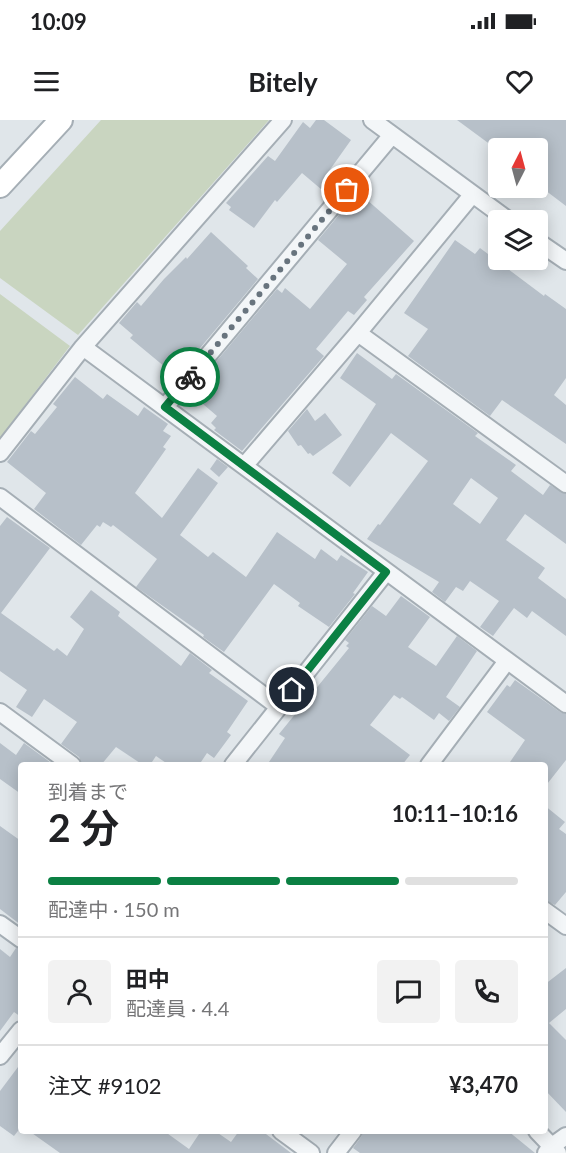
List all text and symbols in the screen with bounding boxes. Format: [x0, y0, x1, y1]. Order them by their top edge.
text: 10:09 [30, 8, 87, 35]
icon: menu [30, 65, 63, 98]
text: Bitely [248, 65, 318, 98]
icon: heart [503, 65, 536, 98]
north arrow [488, 138, 548, 198]
map controls [488, 138, 548, 270]
pin [321, 164, 372, 215]
icon: bag [330, 173, 363, 206]
button: layers [488, 210, 548, 270]
courier [160, 347, 220, 407]
icon: bike [174, 361, 207, 394]
pin [266, 664, 317, 715]
icon: home [275, 673, 308, 706]
text: 到着まで [48, 779, 128, 803]
text: 10:11–10:16 [392, 800, 518, 827]
text: 2 分 [48, 804, 119, 850]
text: 配達中 · 150 m [48, 897, 180, 921]
button: person [48, 960, 111, 1023]
button: chat [377, 960, 440, 1023]
button: phone [455, 960, 518, 1023]
text: 田中 [126, 965, 170, 992]
text: 配達員 · 4.4 [126, 996, 229, 1020]
text: ¥3,470 [449, 1071, 518, 1098]
text: 注文 #9102 [48, 1072, 161, 1099]

